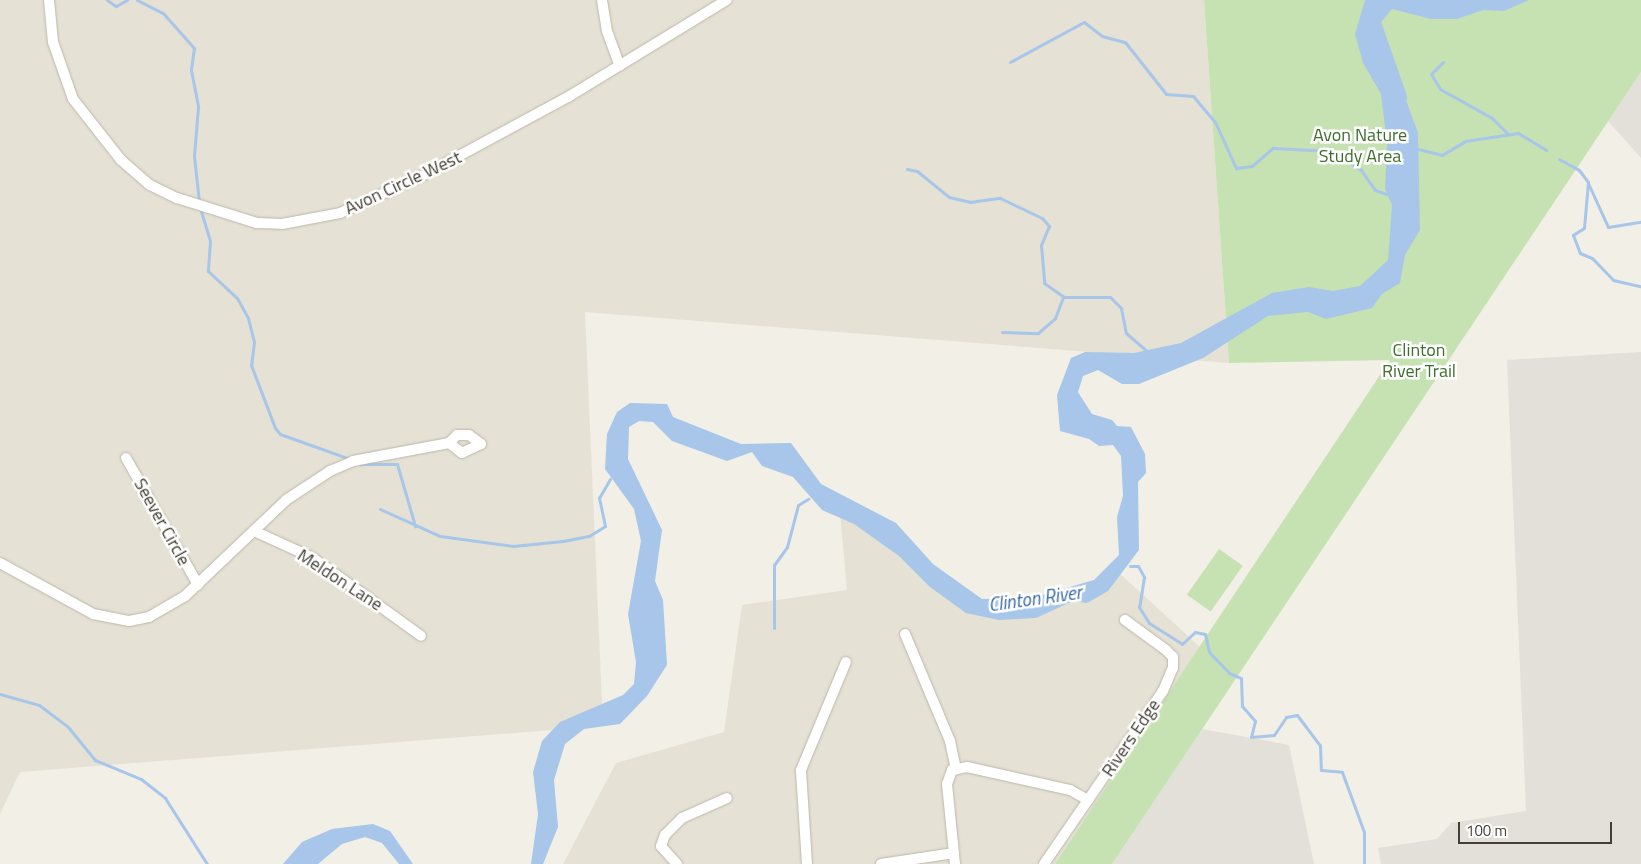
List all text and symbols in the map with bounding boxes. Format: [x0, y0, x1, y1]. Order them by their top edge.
park label: Avon Nature Study Area [1313, 125, 1407, 168]
street label: Avon Circle West [341, 147, 465, 219]
park label: Clinton River Trail [1382, 340, 1456, 382]
street label: Seever Circle [129, 475, 195, 569]
street label: Meldon Lane [293, 544, 387, 616]
water label: Clinton River [987, 580, 1083, 616]
street label: Rivers Edge [1097, 695, 1165, 781]
scale bar [1461, 812, 1615, 844]
text: 100 m [1466, 819, 1507, 842]

